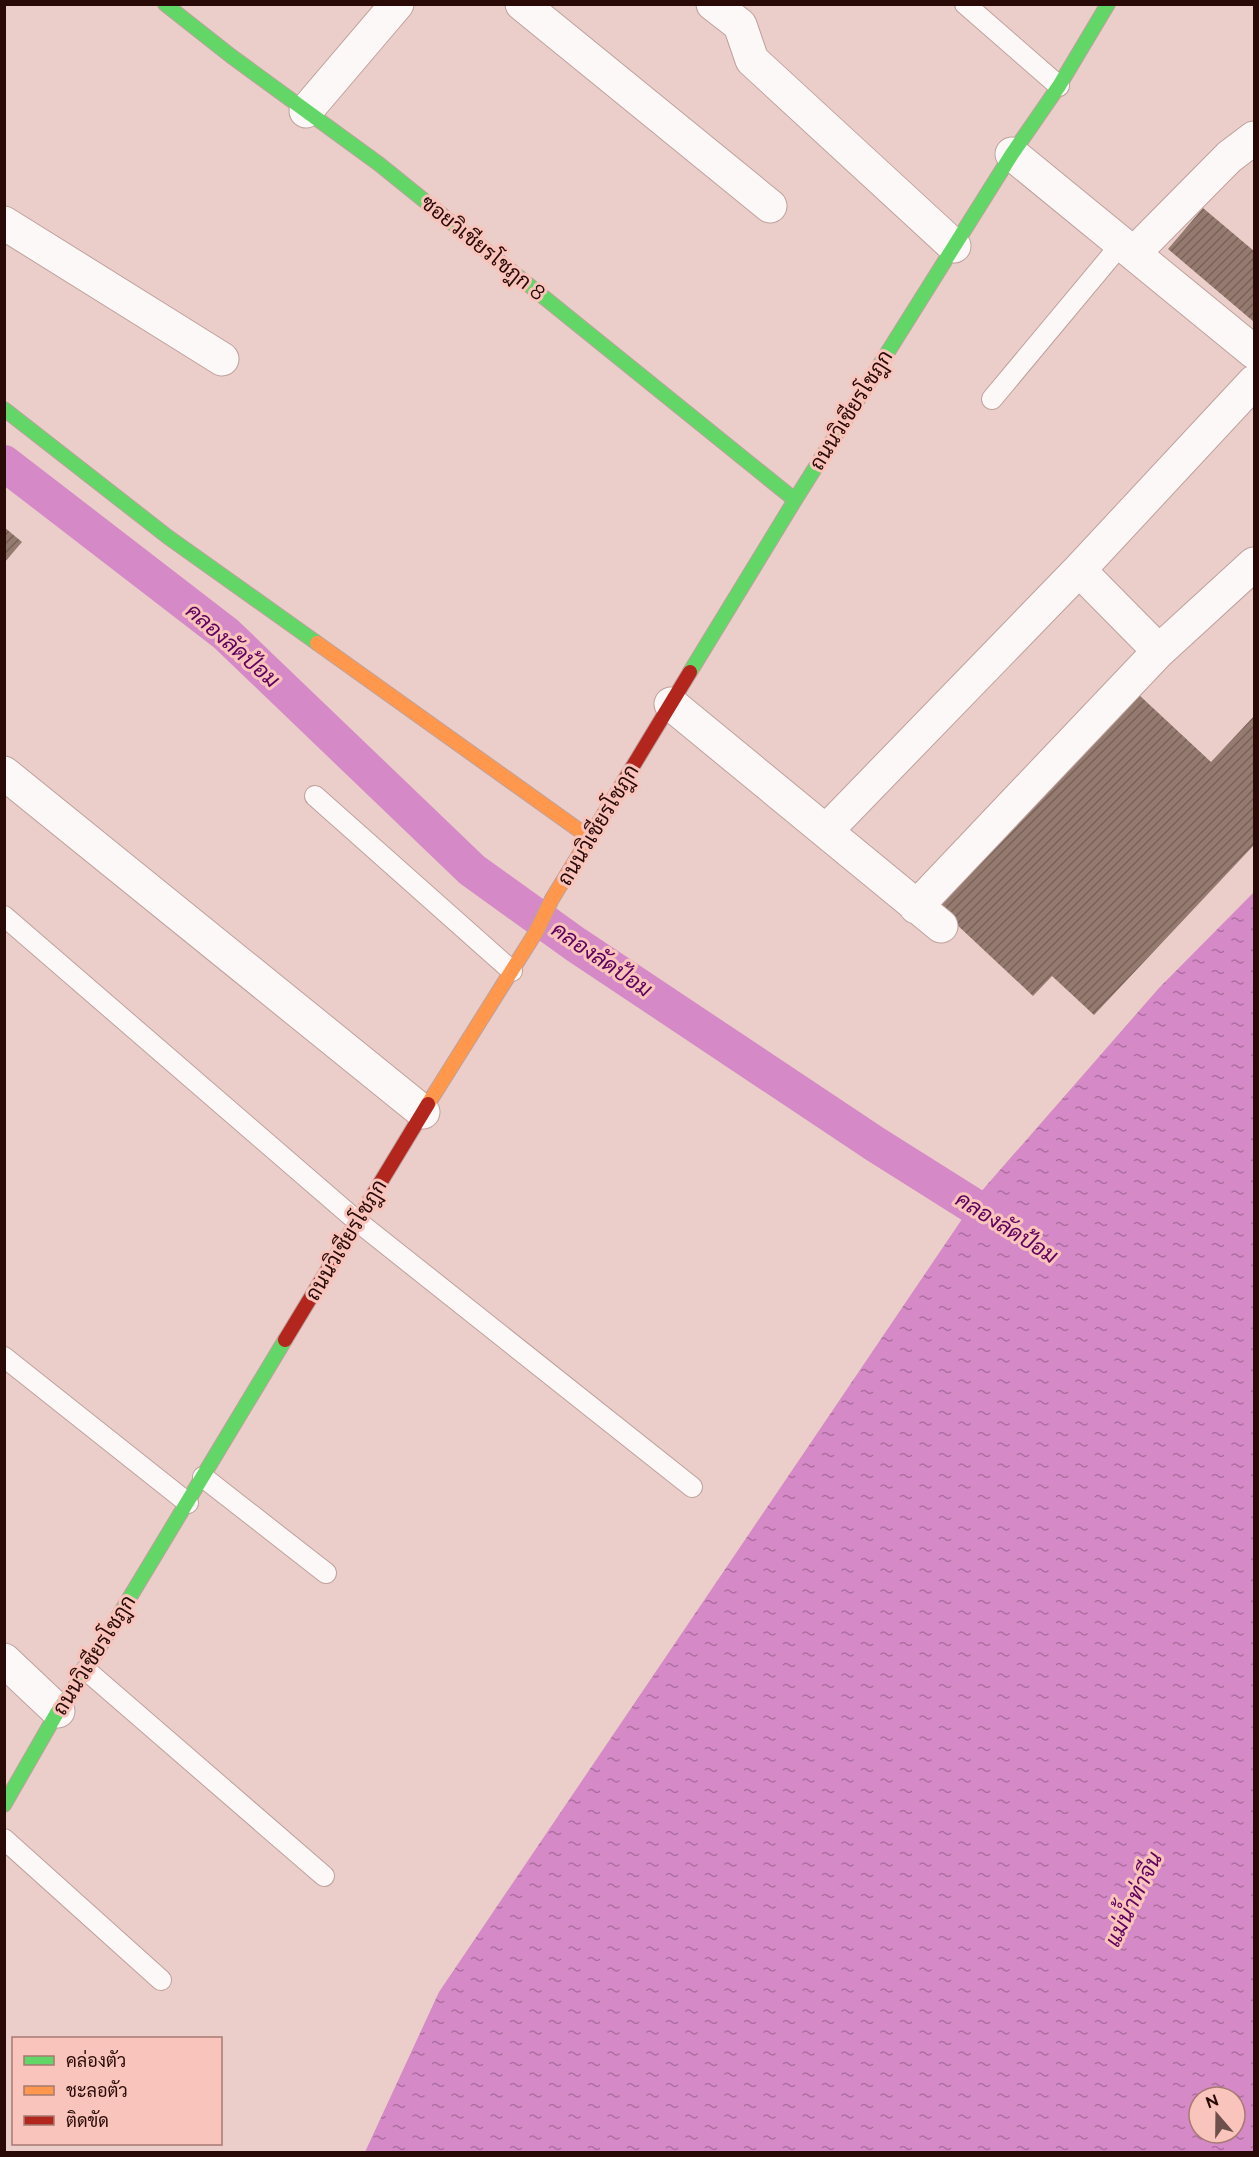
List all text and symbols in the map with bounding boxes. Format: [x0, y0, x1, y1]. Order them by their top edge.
street label: ซอยวิเชียรโชฎก 8 [415, 190, 551, 307]
street label: ถนนวิเชียรโชฎก [804, 345, 899, 475]
water label: คลองลัดป้อม [181, 597, 286, 693]
street label: ถนนวิเชียรโชฎก [552, 760, 645, 891]
water label: คลองลัดป้อม [547, 916, 658, 1002]
street label: ถนนวิเชียรโชฎก [300, 1175, 393, 1306]
water label: คลองลัดป้อม [951, 1185, 1063, 1269]
street label: ถนนวิเชียรโชฎก [47, 1590, 142, 1720]
water label: แม่น้ำท่าจีน [1093, 1845, 1167, 1951]
legend [12, 2037, 222, 2145]
text: คล่องตัว [66, 2049, 126, 2071]
text: ชะลอตัว [66, 2080, 128, 2101]
north arrow [1187, 2085, 1247, 2145]
text: N [1203, 2090, 1221, 2112]
text: ติดขัด [66, 2110, 109, 2131]

